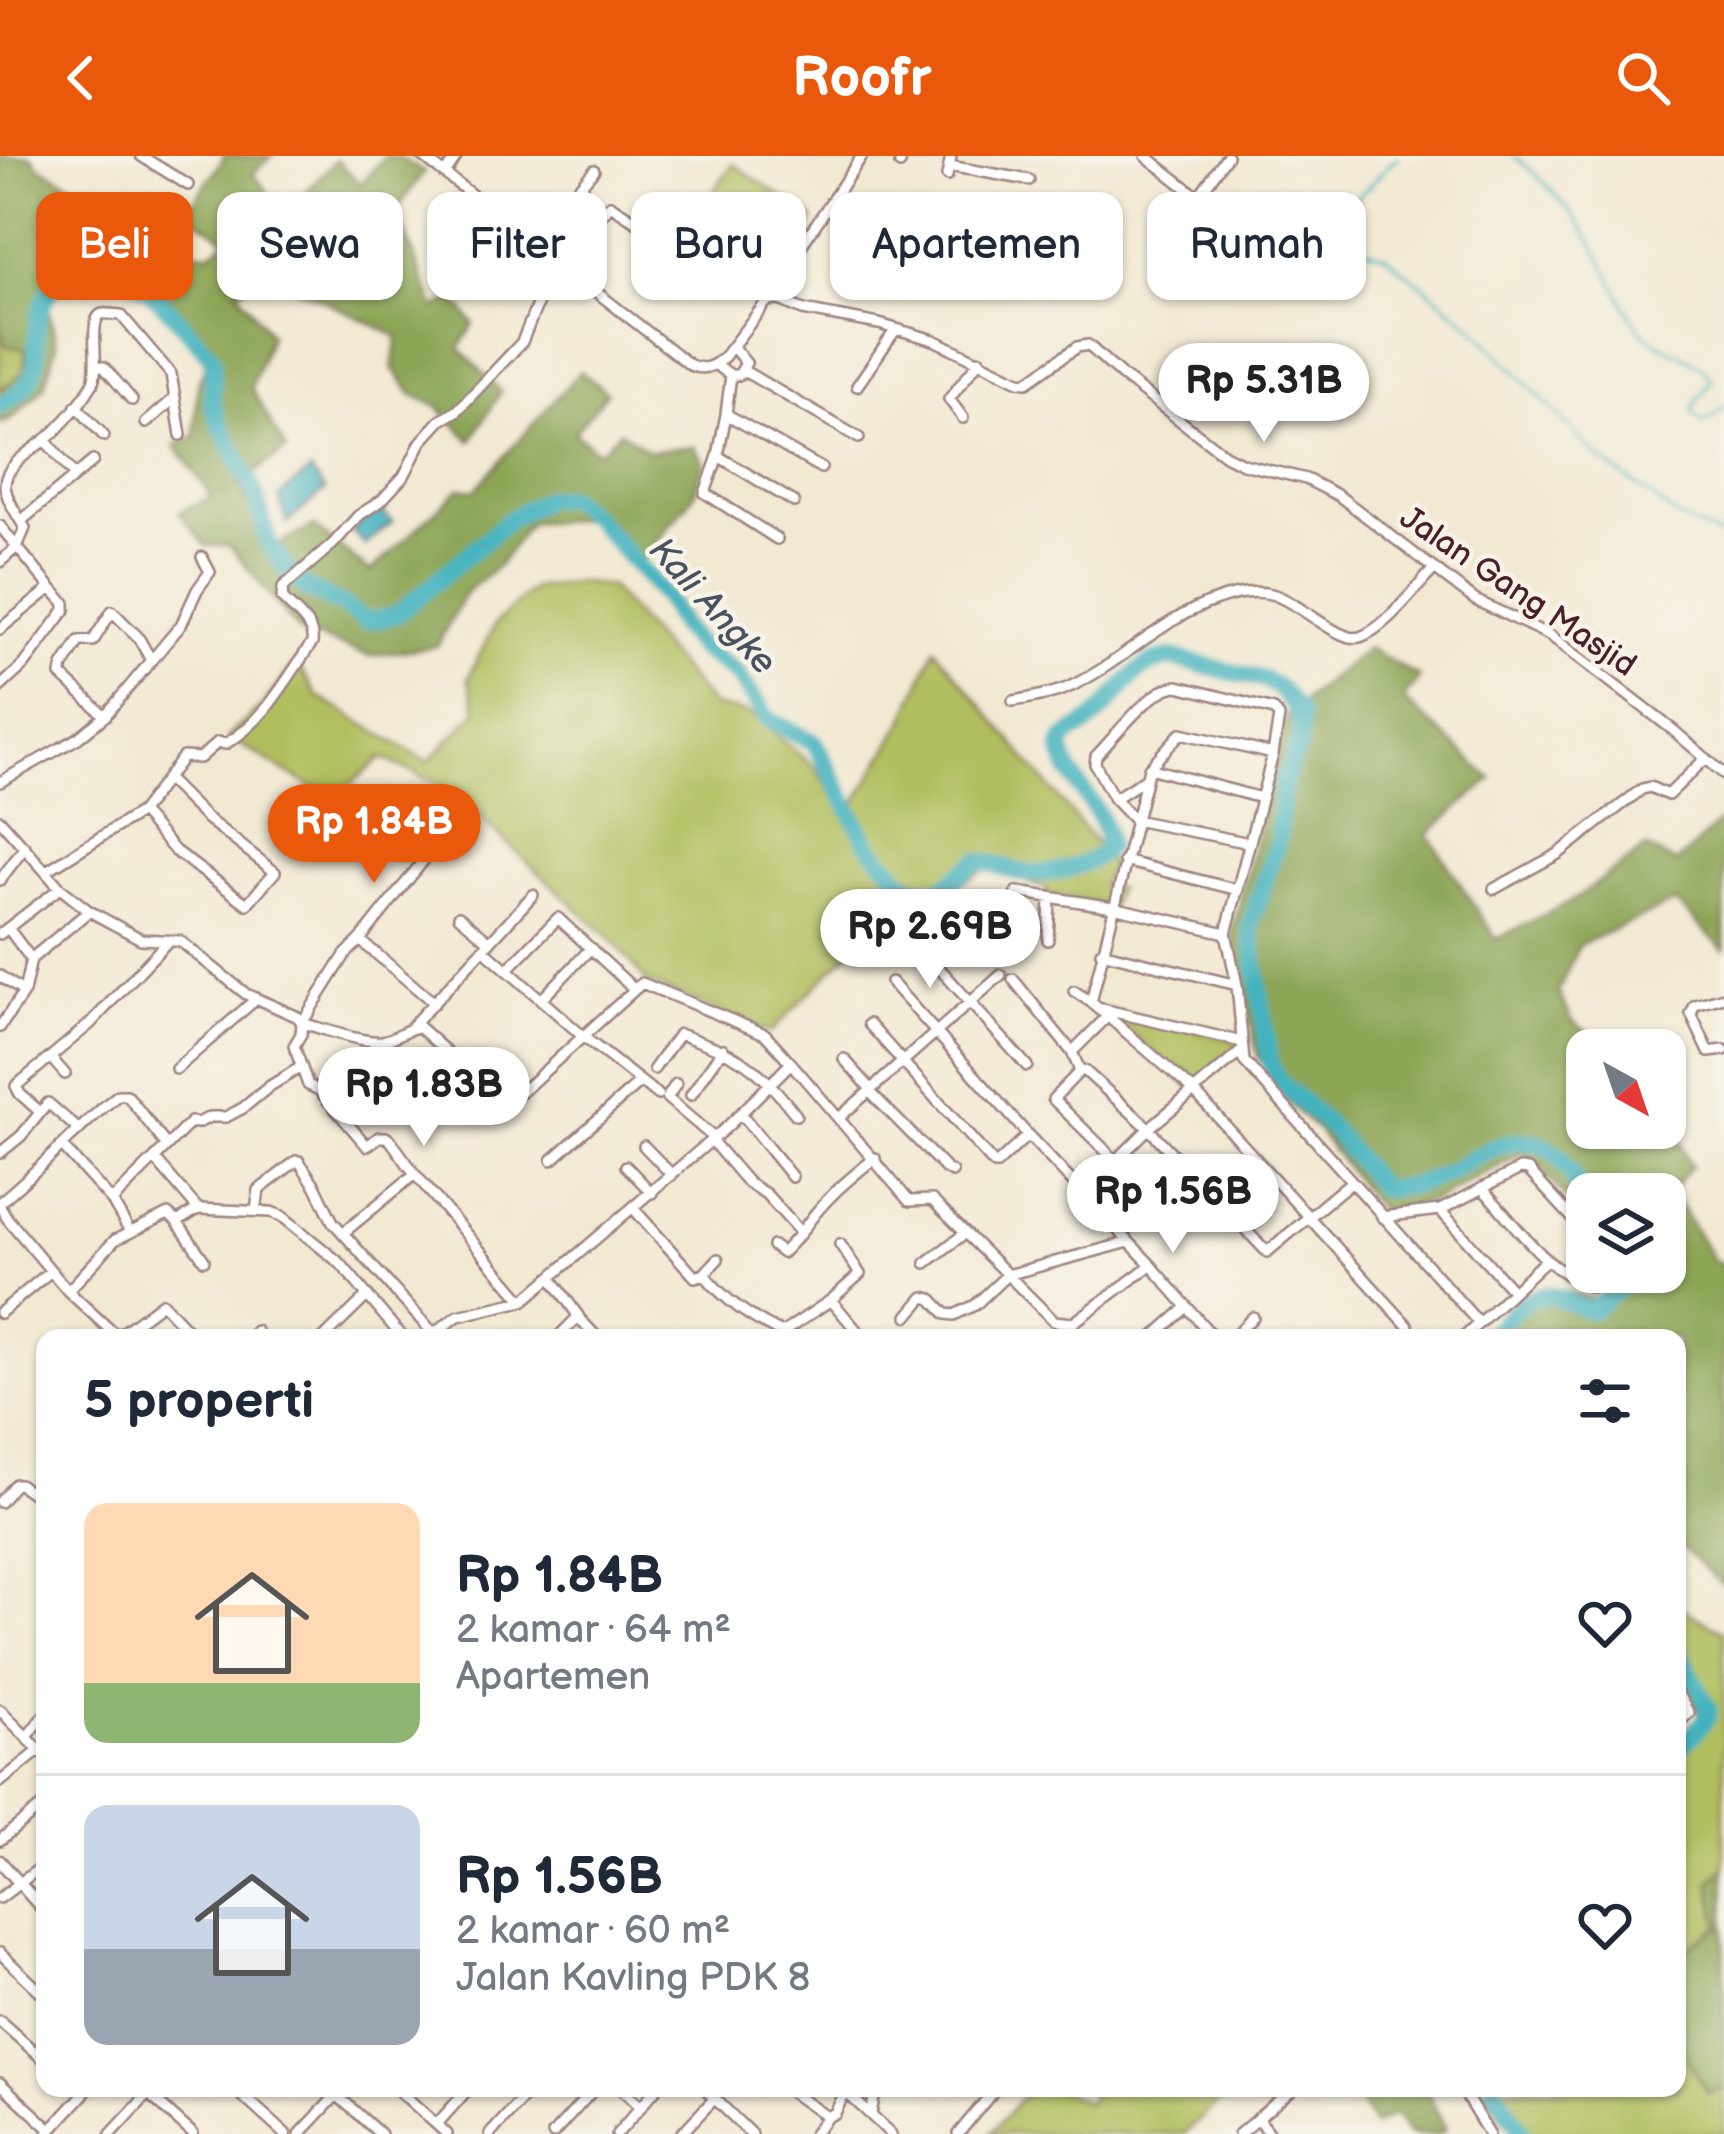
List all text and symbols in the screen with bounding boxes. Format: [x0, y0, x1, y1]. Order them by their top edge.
icon: back [48, 45, 114, 111]
icon: search [1610, 45, 1676, 111]
text: Roofr [792, 46, 932, 111]
chip: Beli [36, 192, 193, 300]
chip: Sewa [217, 192, 403, 300]
chip: Filter [427, 192, 607, 300]
chip: Baru [631, 192, 806, 300]
chip: Apartemen [830, 192, 1123, 300]
chip: Rumah [1147, 192, 1366, 300]
pin: Rp 5.31B [1140, 343, 1388, 445]
text: Rp 5.31B [1185, 358, 1343, 405]
street label: Jalan Gang Masjid [1392, 498, 1644, 686]
water label: Kali Angke [639, 529, 785, 684]
pin: Rp 1.84B [250, 784, 498, 886]
text: Rp 1.84B [295, 799, 453, 846]
pin: Rp 2.69B [806, 889, 1054, 991]
text: Rp 2.69B [847, 904, 1013, 951]
north arrow [1566, 1029, 1686, 1149]
map controls [1566, 1029, 1686, 1293]
pin: Rp 1.83B [300, 1047, 548, 1149]
text: Rp 1.83B [345, 1062, 503, 1109]
pin: Rp 1.56B [1049, 1154, 1297, 1256]
text: Rp 1.56B [1094, 1169, 1252, 1216]
button: layers [1566, 1173, 1686, 1293]
icon: filters [1572, 1368, 1638, 1434]
text: 5 properti [84, 1371, 314, 1432]
text: Rp 1.84B [456, 1546, 663, 1607]
icon: home [180, 1551, 324, 1695]
icon: heart [1572, 1590, 1638, 1656]
text: 2 kamar · 64 m² [456, 1607, 731, 1654]
text: Apartemen [456, 1654, 650, 1701]
text: Rp 1.56B [456, 1847, 663, 1908]
icon: home [180, 1853, 324, 1997]
icon: heart [1572, 1892, 1638, 1958]
text: 2 kamar · 60 m² [456, 1908, 730, 1955]
text: Jalan Kavling PDK 8 [456, 1955, 810, 2002]

